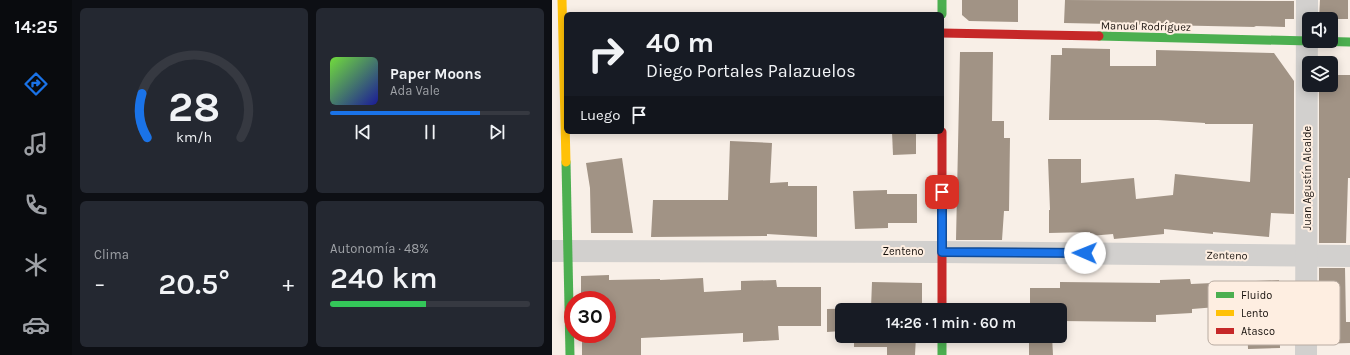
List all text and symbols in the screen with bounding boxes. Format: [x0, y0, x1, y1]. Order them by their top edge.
map controls [1302, 12, 1338, 92]
button: sound [1302, 12, 1338, 48]
text: 14:25 [14, 16, 58, 38]
street label: Manuel Rodríguez [1101, 19, 1191, 34]
text: 40 m [646, 26, 714, 59]
icon: right [580, 28, 632, 80]
button: layers [1302, 56, 1338, 92]
text: Diego Portales Palazuelos [646, 60, 856, 82]
text: Paper Moons [390, 65, 482, 83]
icon: directions [22, 70, 50, 98]
text: 28 [168, 83, 220, 131]
text: Ada Vale [390, 83, 440, 98]
icon: arrive [628, 104, 650, 126]
text: Luego [580, 106, 620, 124]
icon: previous [352, 121, 374, 143]
icon: pause [419, 121, 441, 143]
icon: next [486, 121, 508, 143]
street label: Juan Agustín Alcalde [1301, 125, 1314, 230]
text: km/h [176, 129, 212, 146]
icon: music [22, 130, 50, 158]
pin [925, 175, 959, 209]
icon: arrive [931, 181, 953, 203]
icon: phone [22, 191, 50, 219]
position arrow [1064, 232, 1106, 274]
text: Autonomía · 48% [330, 241, 429, 256]
street label: Zenteno [882, 245, 924, 258]
text: Clima [94, 247, 129, 262]
street label: Zenteno [1206, 249, 1248, 262]
icon: climate [22, 251, 50, 279]
text: 240 km [330, 260, 438, 296]
text: 20.5° [158, 266, 230, 302]
text: − [94, 271, 106, 297]
text: + [282, 271, 294, 297]
legend [1208, 281, 1340, 345]
text: Fluido [1241, 289, 1272, 302]
speed limit sign: 30 [564, 291, 616, 343]
text: Lento [1241, 307, 1269, 320]
icon: car [22, 311, 50, 339]
text: 14:26 · 1 min · 60 m [886, 314, 1016, 332]
text: Atasco [1241, 325, 1275, 338]

